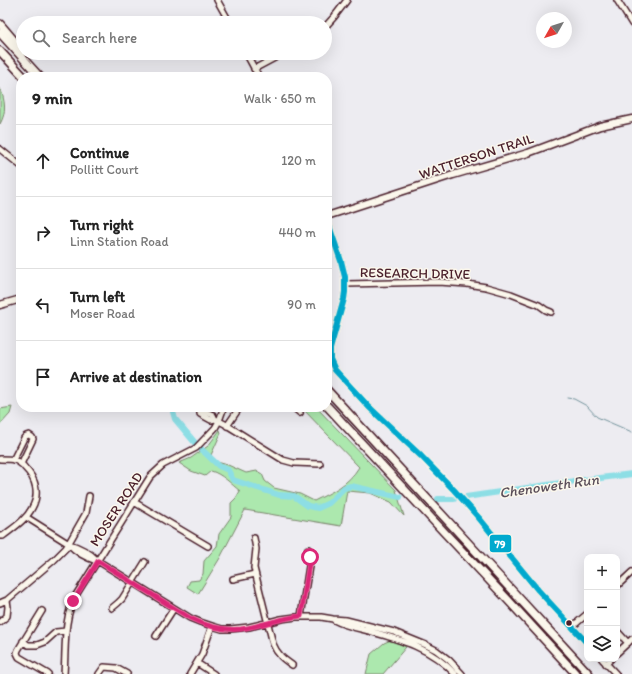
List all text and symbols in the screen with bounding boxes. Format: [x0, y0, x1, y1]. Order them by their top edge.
north arrow [536, 12, 572, 48]
search box [16, 16, 332, 60]
icon: search [30, 27, 52, 49]
text: Search here [62, 29, 137, 47]
text: 9 min [32, 88, 72, 108]
text: Walk · 650 m [244, 91, 316, 106]
street label: WATTERSON TRAIL [417, 130, 536, 183]
text: Continue [70, 144, 129, 162]
icon: ahead [32, 150, 54, 172]
text: 120 m [281, 153, 316, 168]
text: Pollitt Court [70, 162, 139, 177]
text: Turn right [70, 216, 134, 234]
icon: right [32, 222, 54, 244]
text: 440 m [279, 225, 316, 240]
text: Linn Station Road [70, 234, 169, 249]
street label: RESEARCH DRIVE [360, 264, 470, 283]
text: Turn left [70, 288, 125, 306]
icon: left [32, 294, 54, 316]
text: 90 m [287, 297, 316, 312]
text: Moser Road [70, 306, 135, 321]
icon: arrive [32, 366, 54, 388]
text: Arrive at destination [70, 368, 202, 386]
street label: MOSER ROAD [86, 469, 147, 550]
water label: Chenoweth Run [498, 470, 600, 502]
line badge: 79 [489, 534, 512, 553]
text: 79 [493, 538, 506, 551]
route start [301, 548, 319, 566]
map controls [584, 554, 620, 662]
button: + [584, 554, 620, 590]
button: − [584, 590, 620, 626]
route end [64, 592, 82, 610]
unlabelled marker [564, 618, 574, 628]
button: layers [584, 626, 620, 662]

